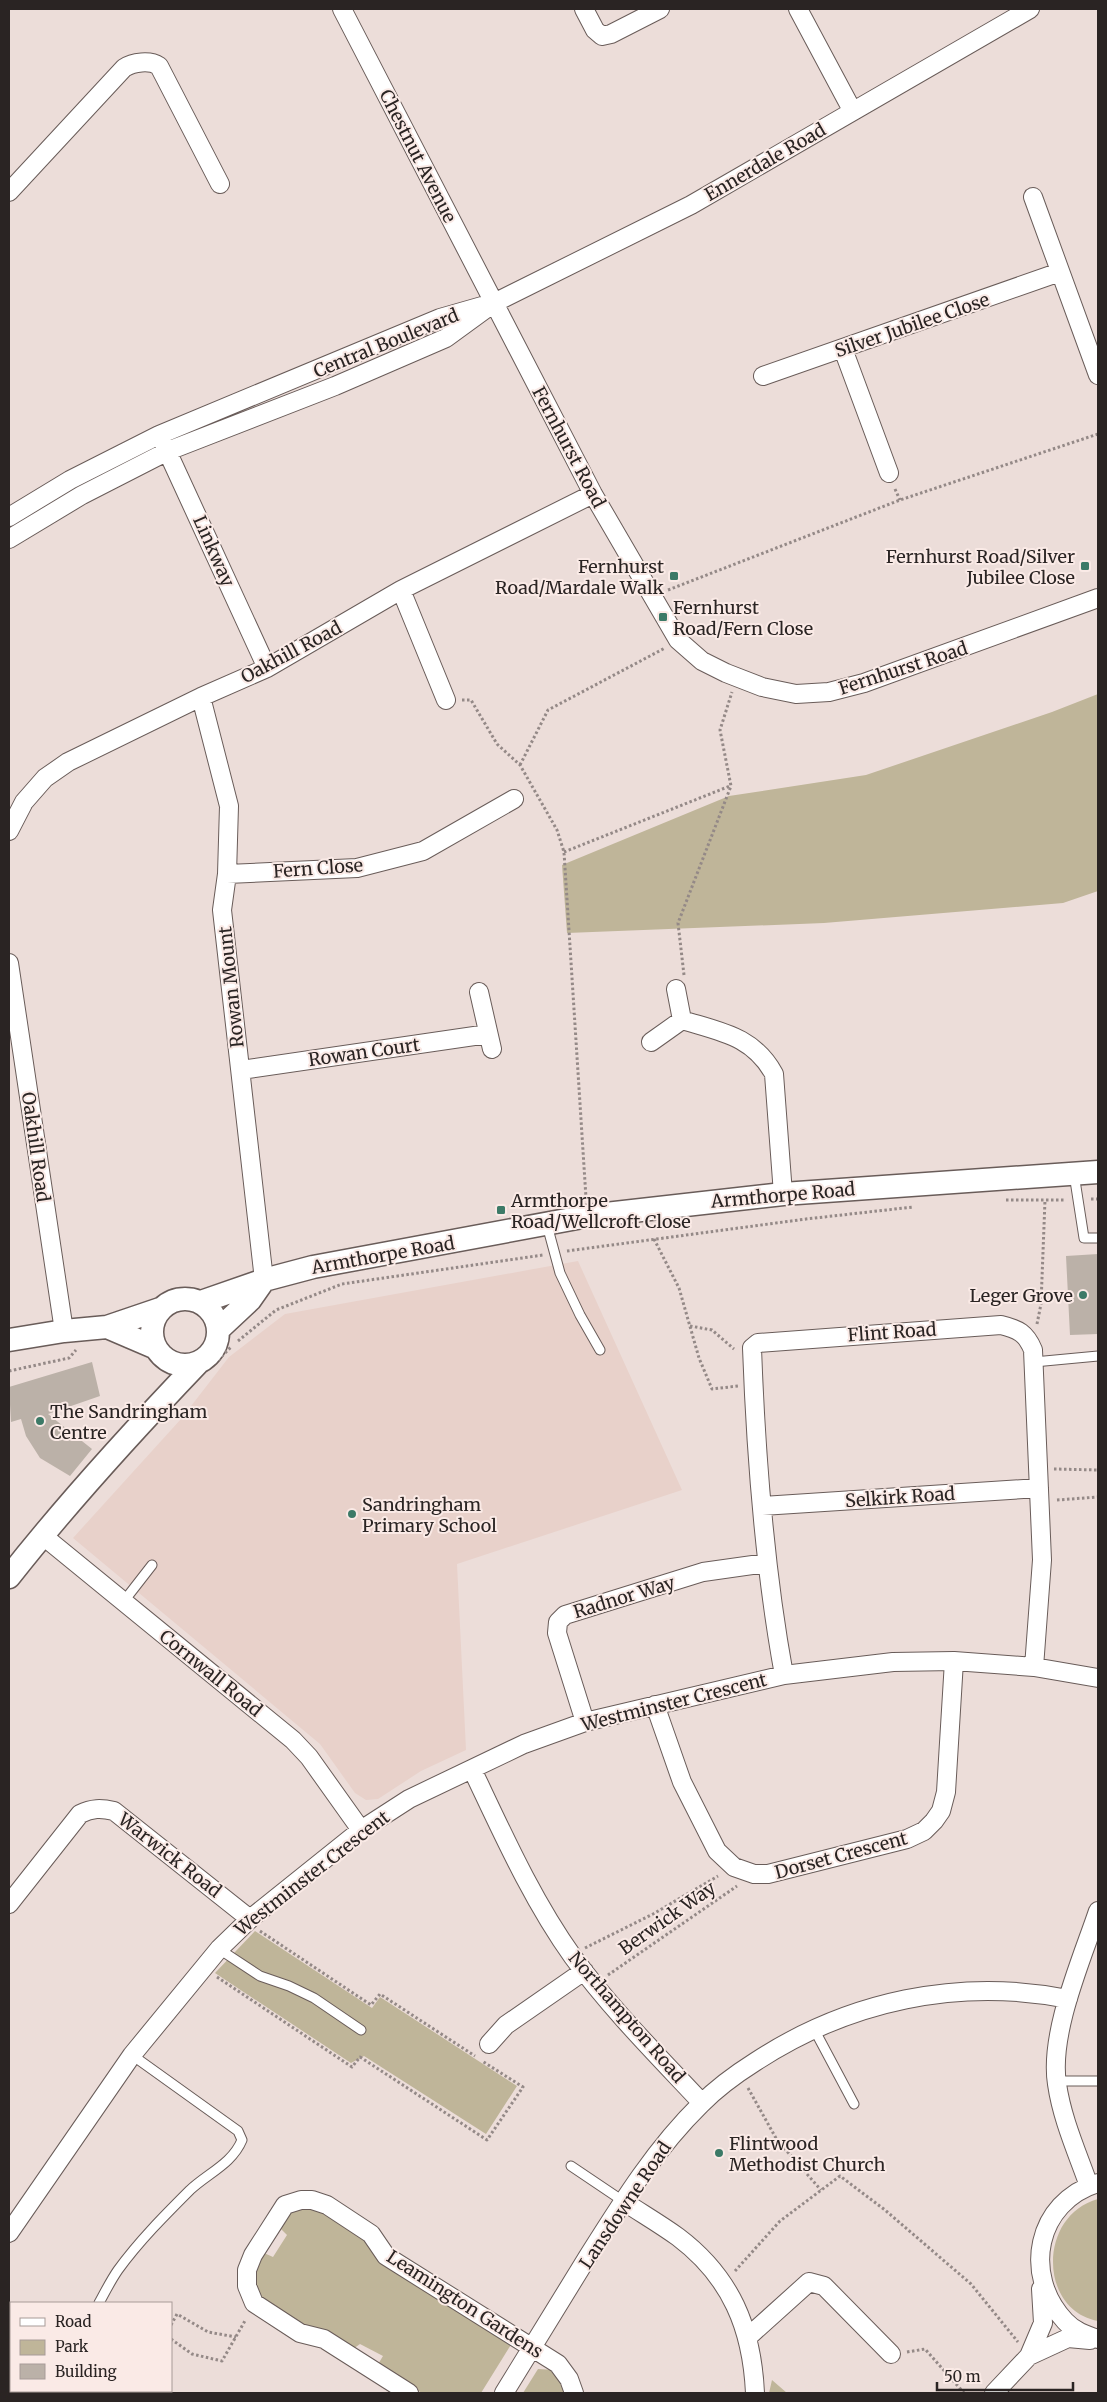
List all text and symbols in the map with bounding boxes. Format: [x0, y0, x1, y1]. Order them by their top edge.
street label: Chestnut Avenue [375, 86, 461, 226]
street label: Ennerdale Road [700, 118, 830, 206]
street label: Silver Jubilee Close [832, 288, 992, 362]
street label: Central Boulevard [310, 303, 462, 383]
street label: Fernhurst Road [527, 382, 611, 512]
street label: Linkway [188, 512, 240, 590]
place label: Fernhurst Road/Silver Jubilee Close [886, 545, 1075, 589]
place label: Fernhurst Road/Mardale Walk [495, 555, 665, 599]
marker: Fernhurst Road/Silver Jubilee Close [1079, 560, 1091, 572]
marker: Fernhurst Road/Mardale Walk [668, 570, 680, 582]
place label: Fernhurst Road/Fern Close [673, 596, 813, 640]
marker: Fernhurst Road/Fern Close [657, 611, 669, 623]
street label: Oakhill Road [237, 616, 345, 688]
street label: Fernhurst Road [836, 636, 970, 700]
street label: Fern Close [272, 853, 364, 883]
street label: Rowan Mount [213, 925, 249, 1049]
street label: Rowan Court [307, 1033, 421, 1071]
street label: Oakhill Road [17, 1091, 55, 1204]
street label: Armthorpe Road [709, 1177, 856, 1213]
place label: Armthorpe Road/Wellcroft Close [510, 1189, 691, 1233]
marker: Armthorpe Road/Wellcroft Close [495, 1204, 507, 1216]
street label: Armthorpe Road [309, 1231, 456, 1279]
place label: Leger Grove [969, 1284, 1073, 1307]
marker: Leger Grove [1077, 1289, 1089, 1301]
street label: Flint Road [847, 1317, 937, 1347]
place label: The Sandringham Centre [50, 1400, 207, 1444]
marker: The Sandringham Centre [34, 1415, 46, 1427]
street label: Selkirk Road [844, 1482, 956, 1512]
place label: Sandringham Primary School [362, 1493, 497, 1537]
marker: Sandringham Primary School [346, 1508, 358, 1520]
street label: Radnor Way [570, 1571, 678, 1623]
street label: Cornwall Road [155, 1624, 267, 1722]
street label: Westminster Crescent [578, 1668, 769, 1736]
street label: Westminster Crescent [229, 1805, 394, 1941]
street label: Warwick Road [113, 1807, 226, 1903]
street label: Dorset Crescent [772, 1826, 910, 1884]
street label: Berwick Way [614, 1876, 720, 1960]
street label: Northampton Road [564, 1947, 690, 2087]
place label: Flintwood Methodist Church [729, 2132, 885, 2176]
street label: Lansdowne Road [574, 2137, 676, 2273]
marker: Flintwood Methodist Church [713, 2147, 725, 2159]
street label: Leamington Gardens [383, 2245, 548, 2363]
legend [10, 2302, 172, 2392]
text: Road [55, 2312, 91, 2331]
text: Park [55, 2337, 89, 2356]
scale bar [937, 2360, 1073, 2392]
text: Building [55, 2362, 117, 2381]
text: 50 m [944, 2367, 981, 2386]

